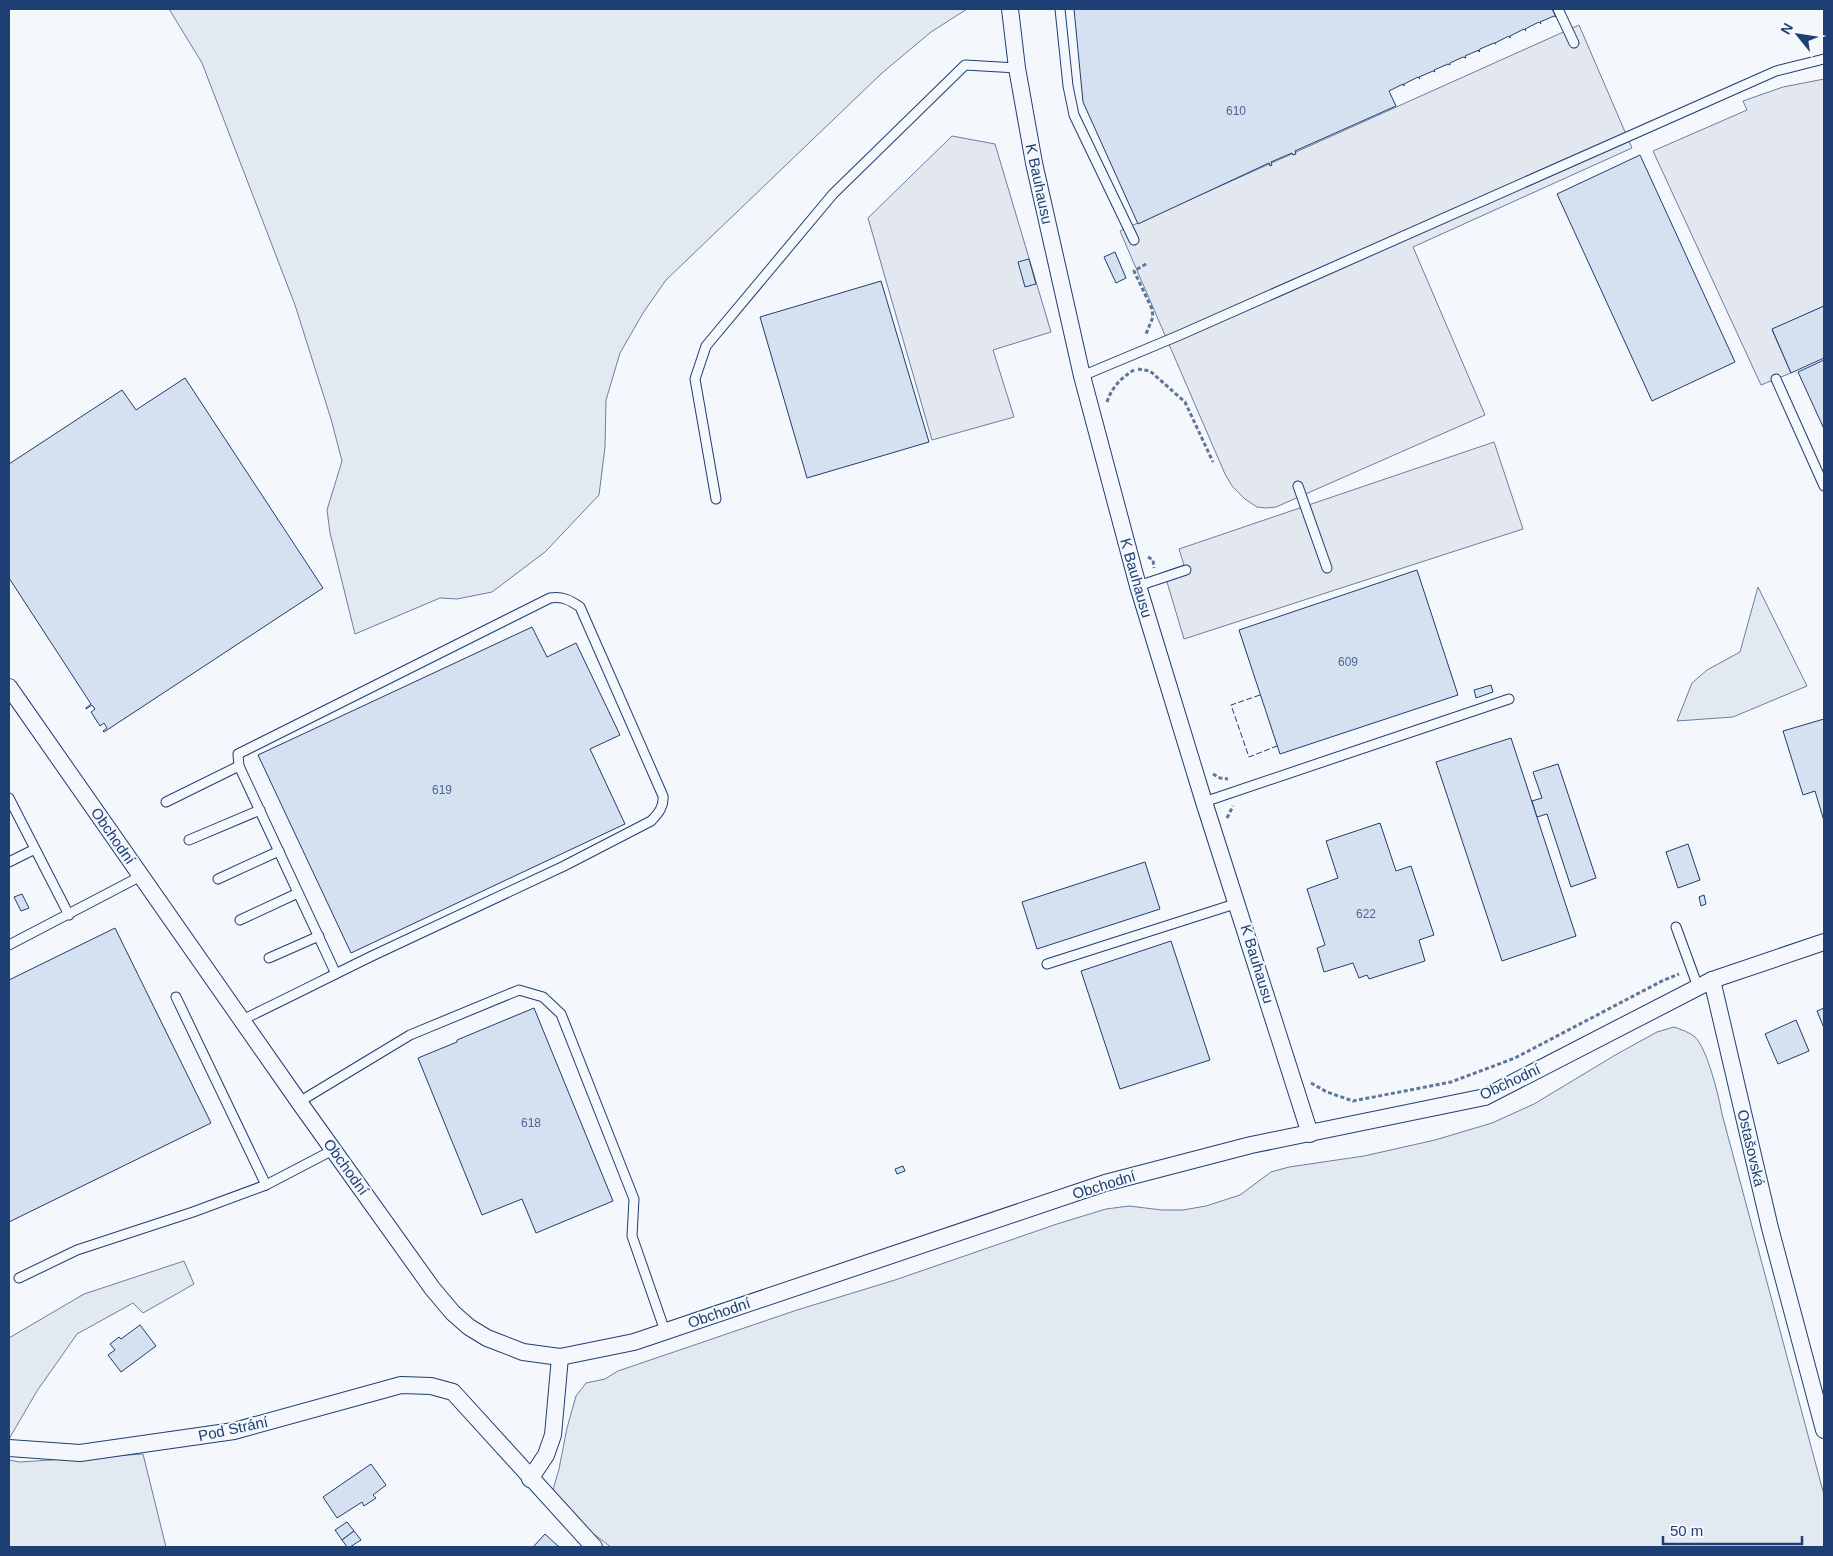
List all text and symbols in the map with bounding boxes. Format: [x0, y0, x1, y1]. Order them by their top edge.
north arrow [1773, 10, 1823, 60]
text: N [1777, 20, 1796, 37]
house number: 610 [1226, 104, 1246, 118]
street label: K Bauhausu [1023, 142, 1056, 226]
street label: K Bauhausu [1117, 536, 1156, 619]
house number: 609 [1338, 655, 1358, 669]
house number: 619 [432, 783, 452, 797]
street label: Obchodní [88, 804, 140, 868]
house number: 622 [1356, 907, 1376, 921]
street label: K Bauhausu [1237, 922, 1278, 1005]
street label: Obchodní [1477, 1060, 1544, 1103]
street label: Ostašovská [1734, 1108, 1769, 1189]
house number: 618 [521, 1116, 541, 1130]
street label: Obchodní [320, 1135, 373, 1199]
street label: Obchodní [1070, 1167, 1138, 1202]
street label: Obchodní [685, 1294, 753, 1331]
street label: Pod Strání [196, 1413, 270, 1444]
scale bar [1663, 1514, 1802, 1546]
text: 50 m [1670, 1522, 1703, 1539]

